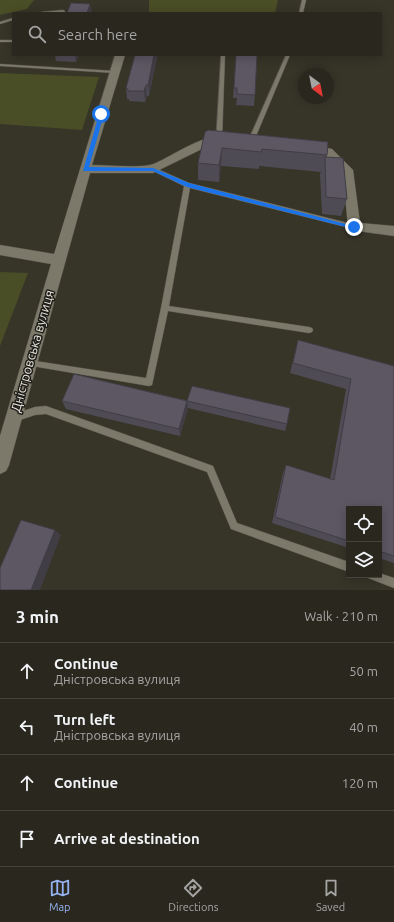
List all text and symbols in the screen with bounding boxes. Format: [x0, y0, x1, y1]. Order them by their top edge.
search box [12, 12, 382, 56]
icon: search [26, 23, 48, 45]
text: Search here [58, 26, 137, 43]
north arrow [298, 68, 334, 104]
route start [92, 105, 110, 123]
route end [345, 218, 363, 236]
street label: Дністровська вулиця [8, 288, 56, 414]
map controls [346, 506, 382, 578]
button: locate [346, 506, 382, 542]
button: layers [346, 542, 382, 578]
text: 3 min [16, 607, 59, 626]
text: Walk · 210 m [304, 609, 378, 623]
text: Continue [54, 655, 118, 672]
icon: ahead [16, 660, 38, 682]
text: 50 m [349, 664, 378, 678]
text: Дністровська вулиця [54, 672, 180, 686]
text: Turn left [54, 711, 115, 728]
icon: left [16, 716, 38, 738]
text: 40 m [349, 720, 378, 734]
text: Дністровська вулиця [54, 728, 180, 742]
icon: ahead [16, 772, 38, 794]
text: Continue [54, 774, 118, 791]
text: 120 m [342, 776, 378, 790]
icon: arrive [16, 828, 38, 850]
text: Arrive at destination [54, 830, 200, 847]
tab: Map [49, 877, 71, 913]
tab: Directions [168, 877, 218, 913]
tab: Saved [316, 877, 345, 913]

